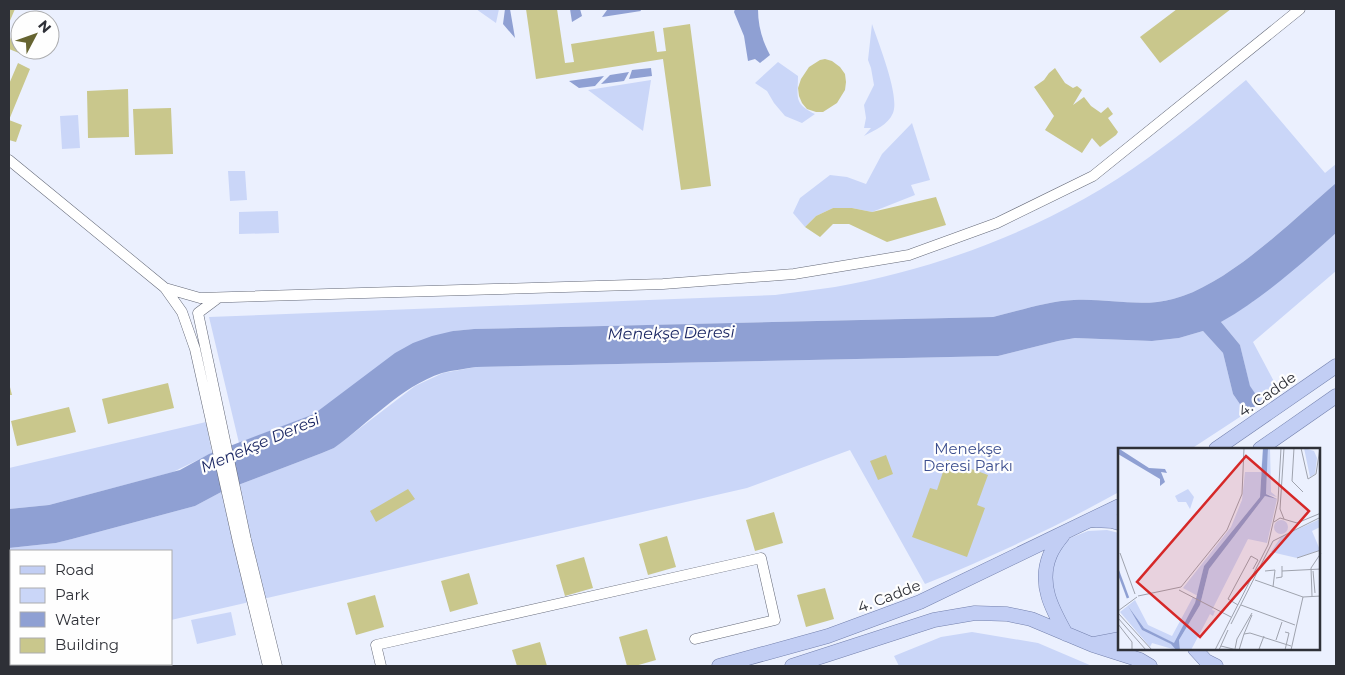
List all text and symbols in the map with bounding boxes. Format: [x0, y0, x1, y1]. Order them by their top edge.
north arrow [10, 10, 60, 60]
text: N [34, 16, 55, 37]
water label: Menekşe Deresi [607, 322, 735, 344]
street label: 4. Cadde [1234, 367, 1300, 421]
water label: Menekşe Deresi [198, 409, 323, 477]
park label: Menekşe Deresi Parkı [923, 439, 1013, 475]
inset map [1118, 448, 1320, 650]
legend [10, 550, 172, 665]
text: Road [55, 560, 94, 579]
street label: 4. Cadde [855, 575, 923, 617]
text: Park [55, 585, 89, 604]
text: Water [55, 610, 101, 629]
text: Building [55, 635, 119, 654]

